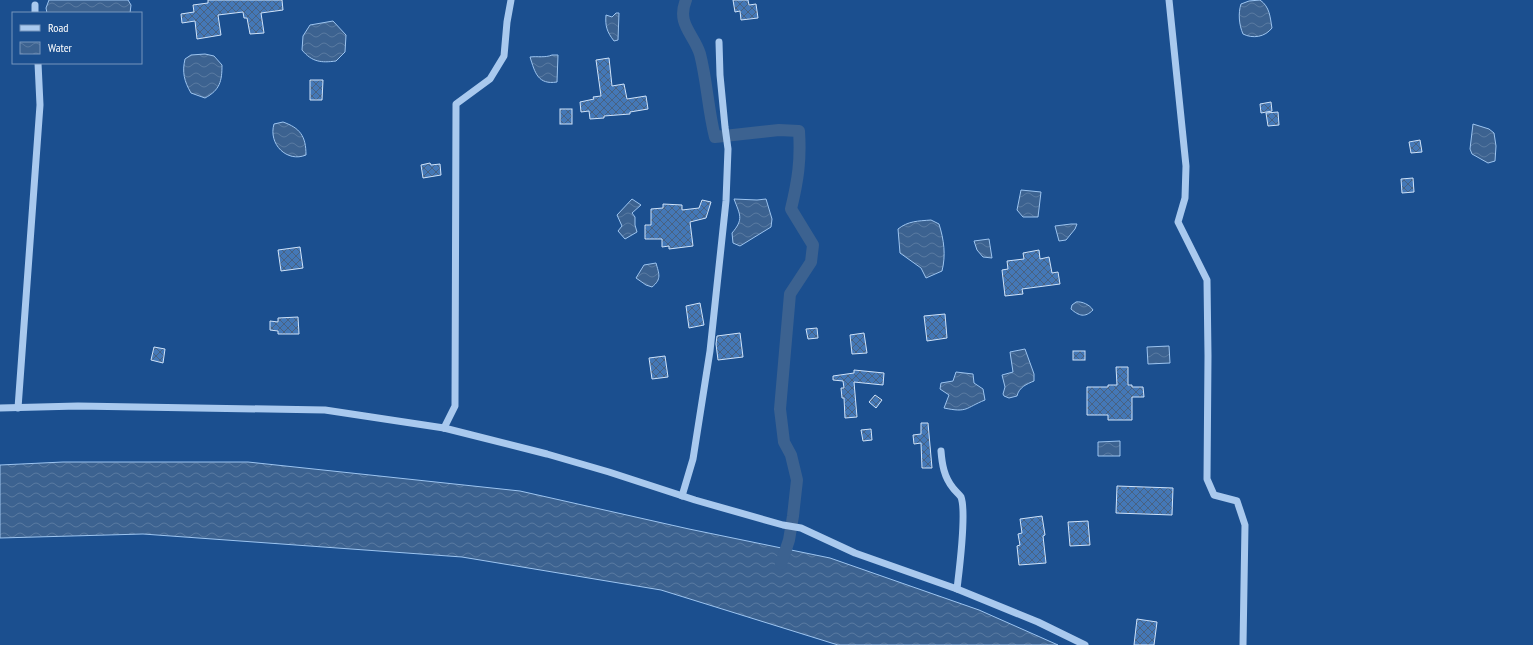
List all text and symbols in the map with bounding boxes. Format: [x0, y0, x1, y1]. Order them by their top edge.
legend [12, 12, 142, 64]
text: Road [48, 20, 68, 35]
text: Water [48, 40, 73, 55]

